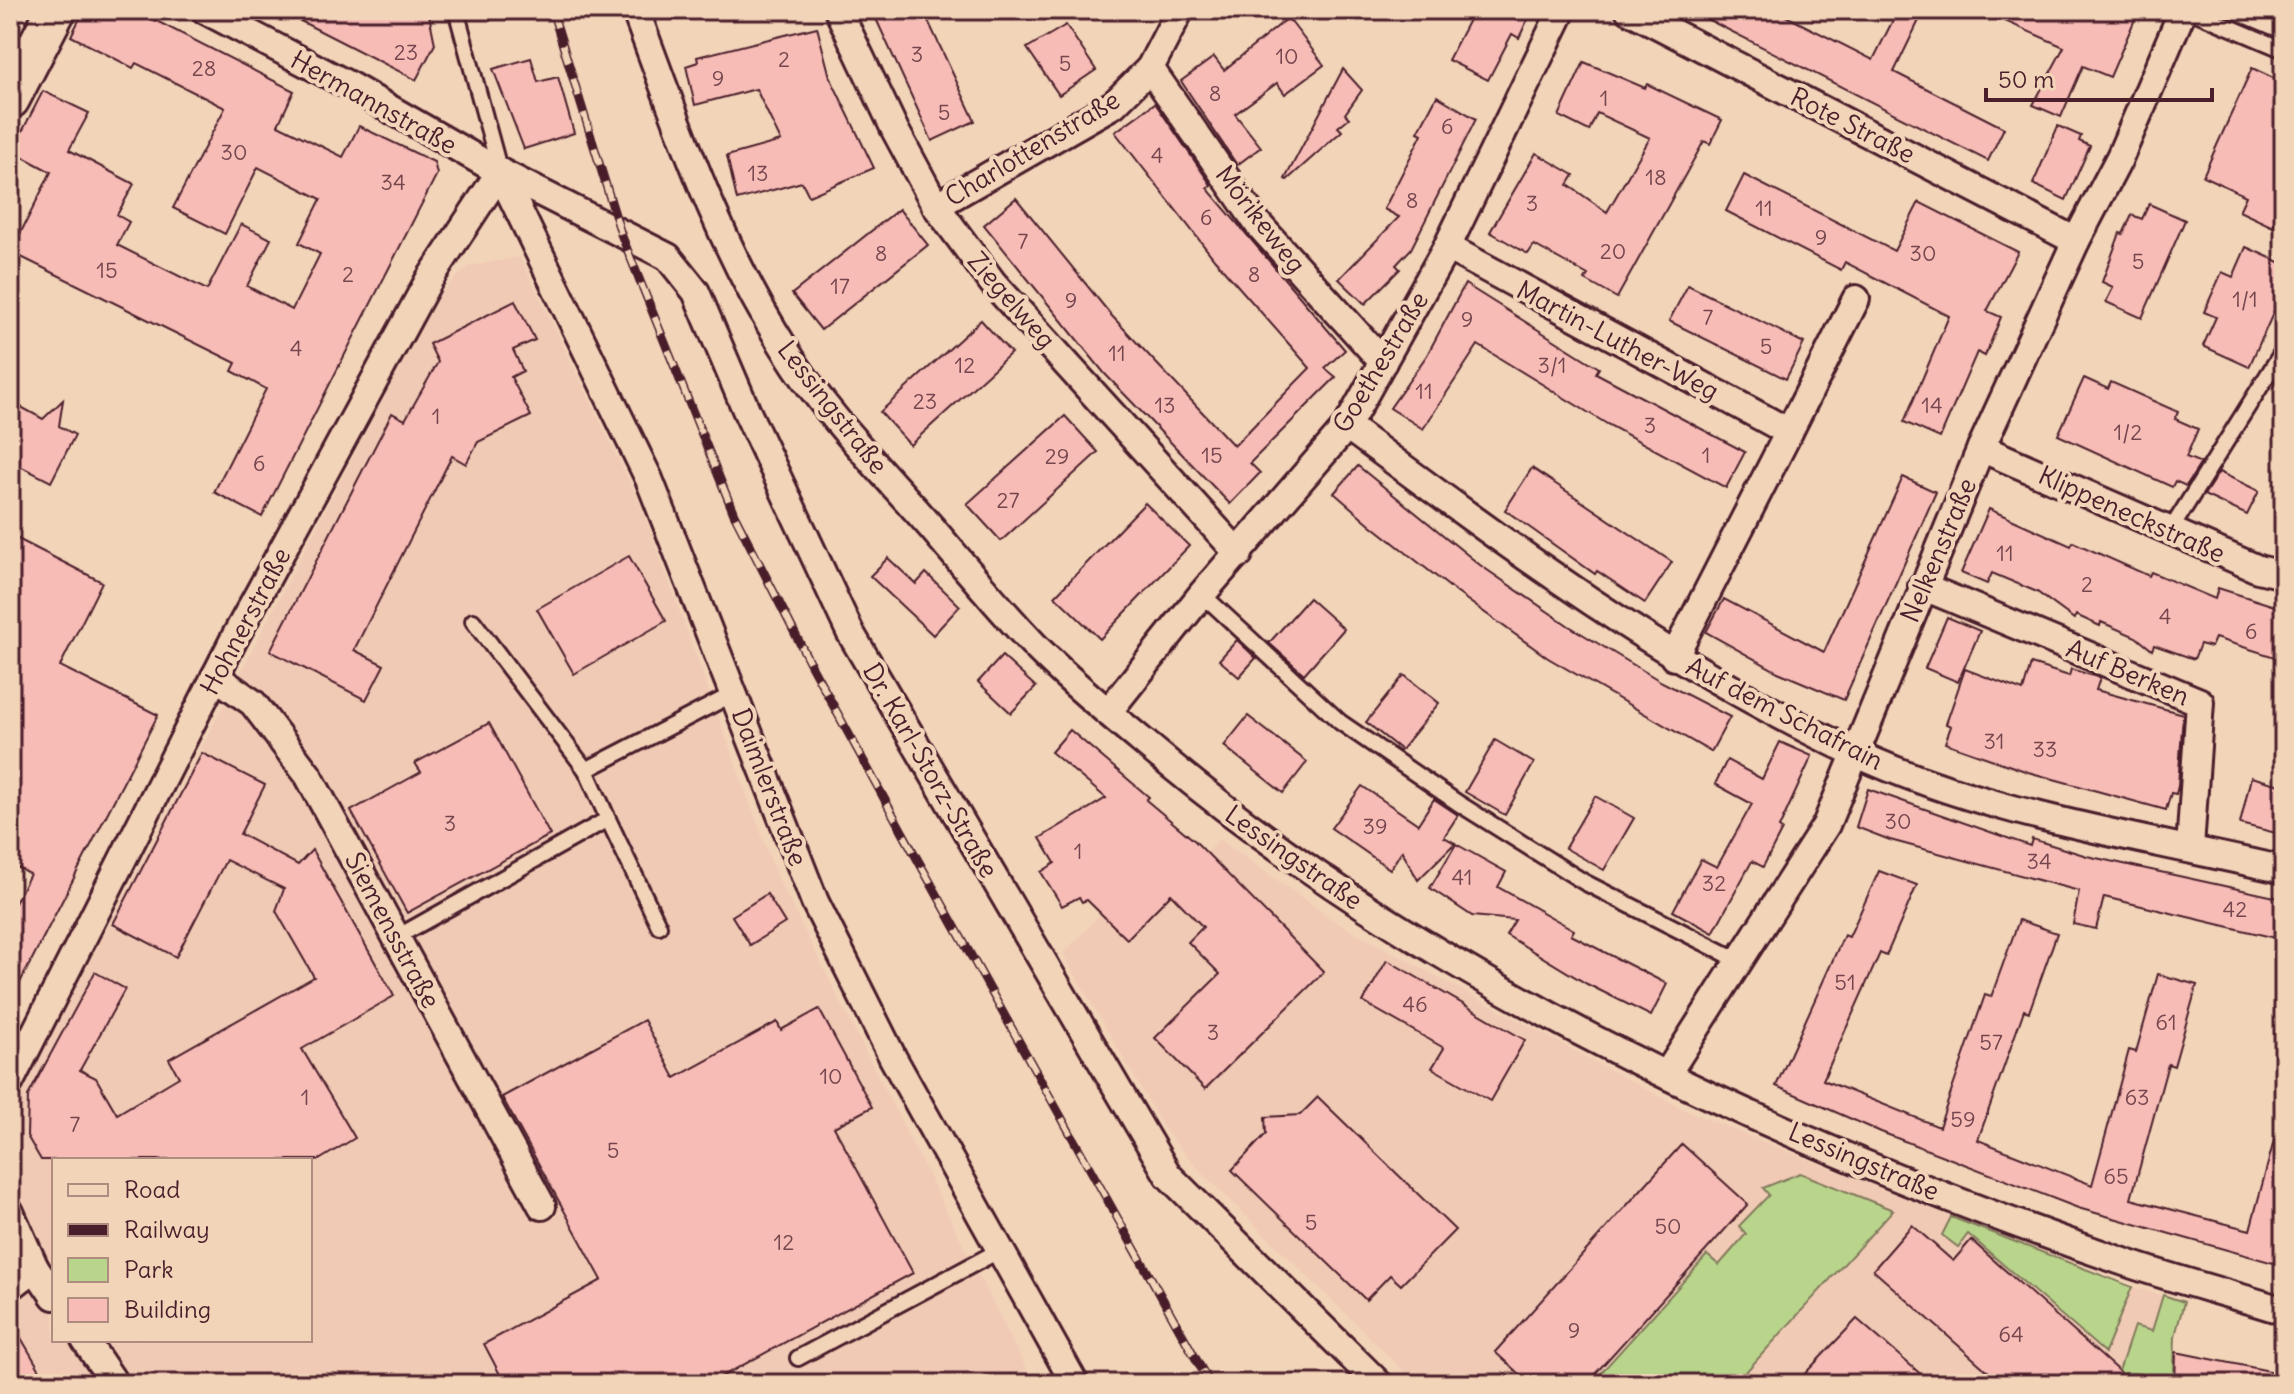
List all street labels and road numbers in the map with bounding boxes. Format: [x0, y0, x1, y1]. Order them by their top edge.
street label: Hermannstraße [285, 43, 463, 161]
street label: Rote Straße [1785, 80, 1921, 170]
street label: Charlottenstraße [939, 83, 1125, 213]
street label: Mörikeweg [1209, 158, 1313, 280]
street label: Ziegelweg [961, 245, 1063, 355]
street label: Martin-Luther-Weg [1511, 273, 1725, 407]
street label: Goethestraße [1325, 285, 1435, 439]
street label: Lessingstraße [771, 334, 895, 480]
street label: Klippeneckstraße [2034, 458, 2230, 570]
street label: Nelkenstraße [1893, 473, 1983, 627]
street label: Hohnerstraße [192, 542, 298, 700]
street label: Auf Berken [2062, 631, 2194, 713]
street label: Auf dem Schafrain [1681, 649, 1889, 777]
street label: Dr. Karl-Storz-Straße [856, 657, 1006, 883]
street label: Daimlerstraße [725, 703, 815, 871]
street label: Lessingstraße [1219, 798, 1369, 916]
street label: Siemensstraße [338, 846, 448, 1014]
street label: Lessingstraße [1784, 1114, 1944, 1208]

